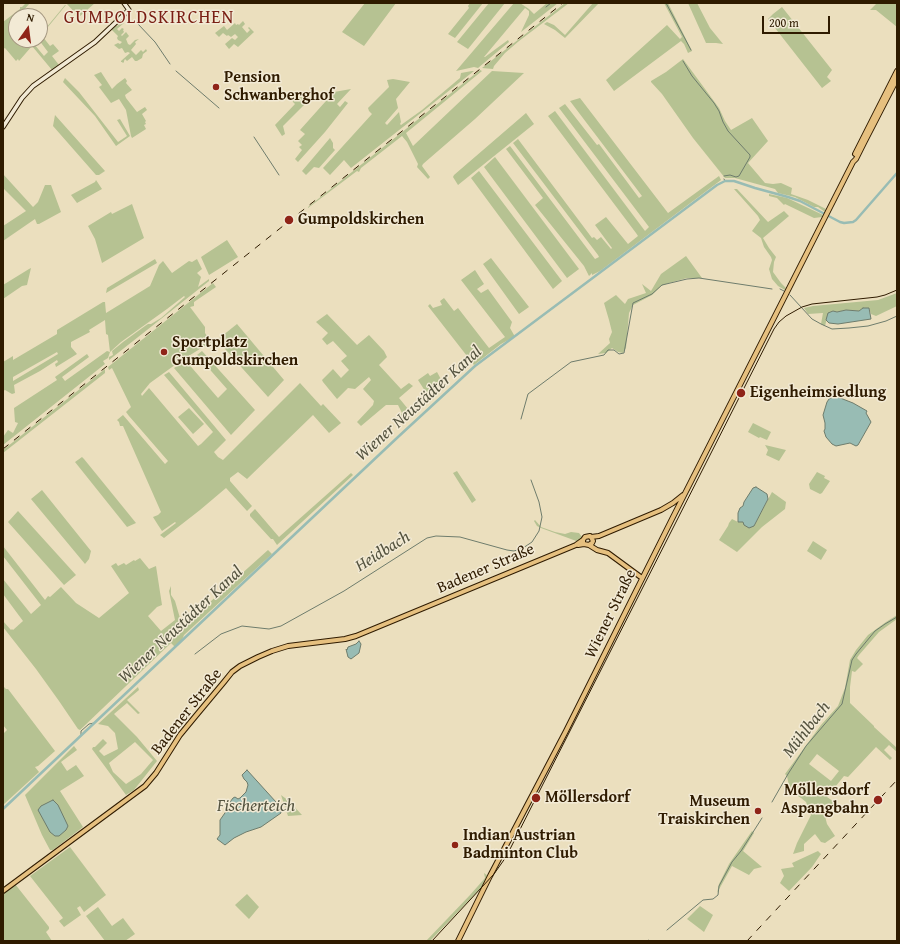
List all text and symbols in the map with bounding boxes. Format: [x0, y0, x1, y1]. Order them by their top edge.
district label: GUMPOLDSKIRCHEN [64, 7, 234, 29]
north arrow [8, 8, 48, 48]
scale bar [764, 8, 832, 34]
text: N [25, 9, 36, 26]
text: 200 m [769, 14, 799, 31]
place label: Pension Schwanberghof [224, 68, 334, 106]
marker: Pension Schwanberghof [211, 82, 221, 92]
place label: Gumpoldskirchen [298, 210, 424, 230]
marker: Gumpoldskirchen [283, 214, 295, 226]
place label: Sportplatz Gumpoldskirchen [172, 333, 298, 371]
water label: Wiener Neustädter Kanal [352, 342, 486, 466]
marker: Sportplatz Gumpoldskirchen [159, 347, 169, 357]
place label: Eigenheimsiedlung [750, 383, 886, 403]
marker: Eigenheimsiedlung [735, 387, 747, 399]
water label: Heidbach [352, 527, 414, 577]
street label: Badener Straße [435, 540, 537, 598]
water label: Wiener Neustädter Kanal [115, 562, 247, 688]
street label: Wiener Straße [581, 566, 641, 662]
street label: Badener Straße [148, 665, 226, 759]
water label: Mühlbach [779, 698, 835, 762]
place label: Möllersdorf Aspangbahn [781, 781, 869, 819]
place label: Möllersdorf [545, 788, 630, 808]
marker: Möllersdorf [530, 792, 542, 804]
place label: Museum Traiskirchen [658, 792, 750, 830]
marker: Möllersdorf Aspangbahn [872, 794, 884, 806]
water label: Fischerteich [217, 797, 295, 817]
marker: Museum Traiskirchen [753, 806, 763, 816]
place label: Indian Austrian Badminton Club [463, 826, 578, 864]
marker: Indian Austrian Badminton Club [450, 840, 460, 850]

